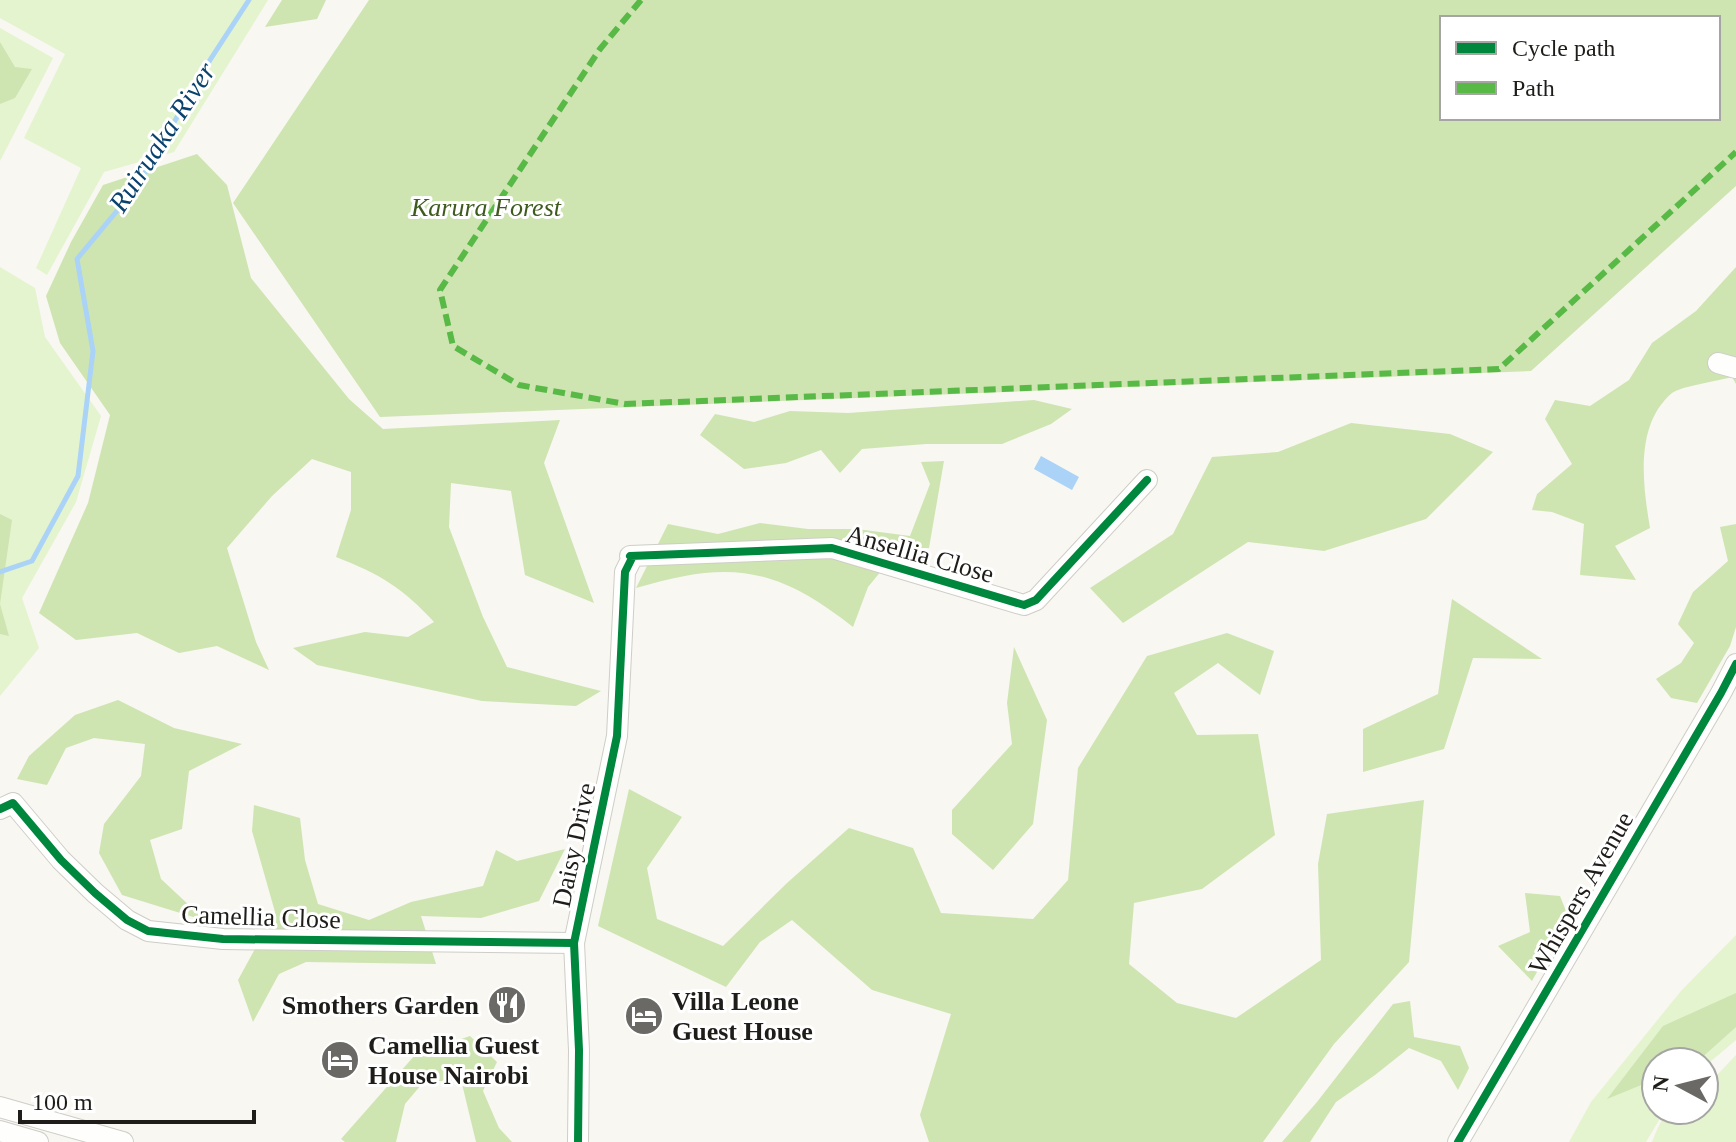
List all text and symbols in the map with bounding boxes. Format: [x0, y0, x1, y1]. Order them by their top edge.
legend [1440, 16, 1720, 120]
text: Cycle path [1512, 35, 1615, 61]
water label: Ruiruaka River [102, 56, 222, 218]
text: Path [1512, 75, 1555, 101]
park label: Karura Forest [410, 193, 562, 222]
street label: Ansellia Close [843, 519, 997, 589]
street label: Daisy Drive [547, 780, 601, 910]
street label: Whispers Avenue [1523, 807, 1639, 979]
street label: Camellia Close [181, 900, 341, 934]
restaurant icon: Smothers Garden [486, 984, 528, 1026]
place label: Villa Leone Guest House [672, 987, 813, 1046]
place label: Smothers Garden [282, 991, 480, 1020]
hotel icon: Villa Leone Guest House [623, 995, 665, 1037]
place label: Camellia Guest House Nairobi [368, 1031, 539, 1090]
hotel icon: Camellia Guest House Nairobi [319, 1039, 361, 1081]
north arrow [1640, 1046, 1720, 1126]
scale bar [20, 1074, 254, 1124]
text: N [1647, 1074, 1674, 1093]
text: 100 m [32, 1089, 93, 1115]

